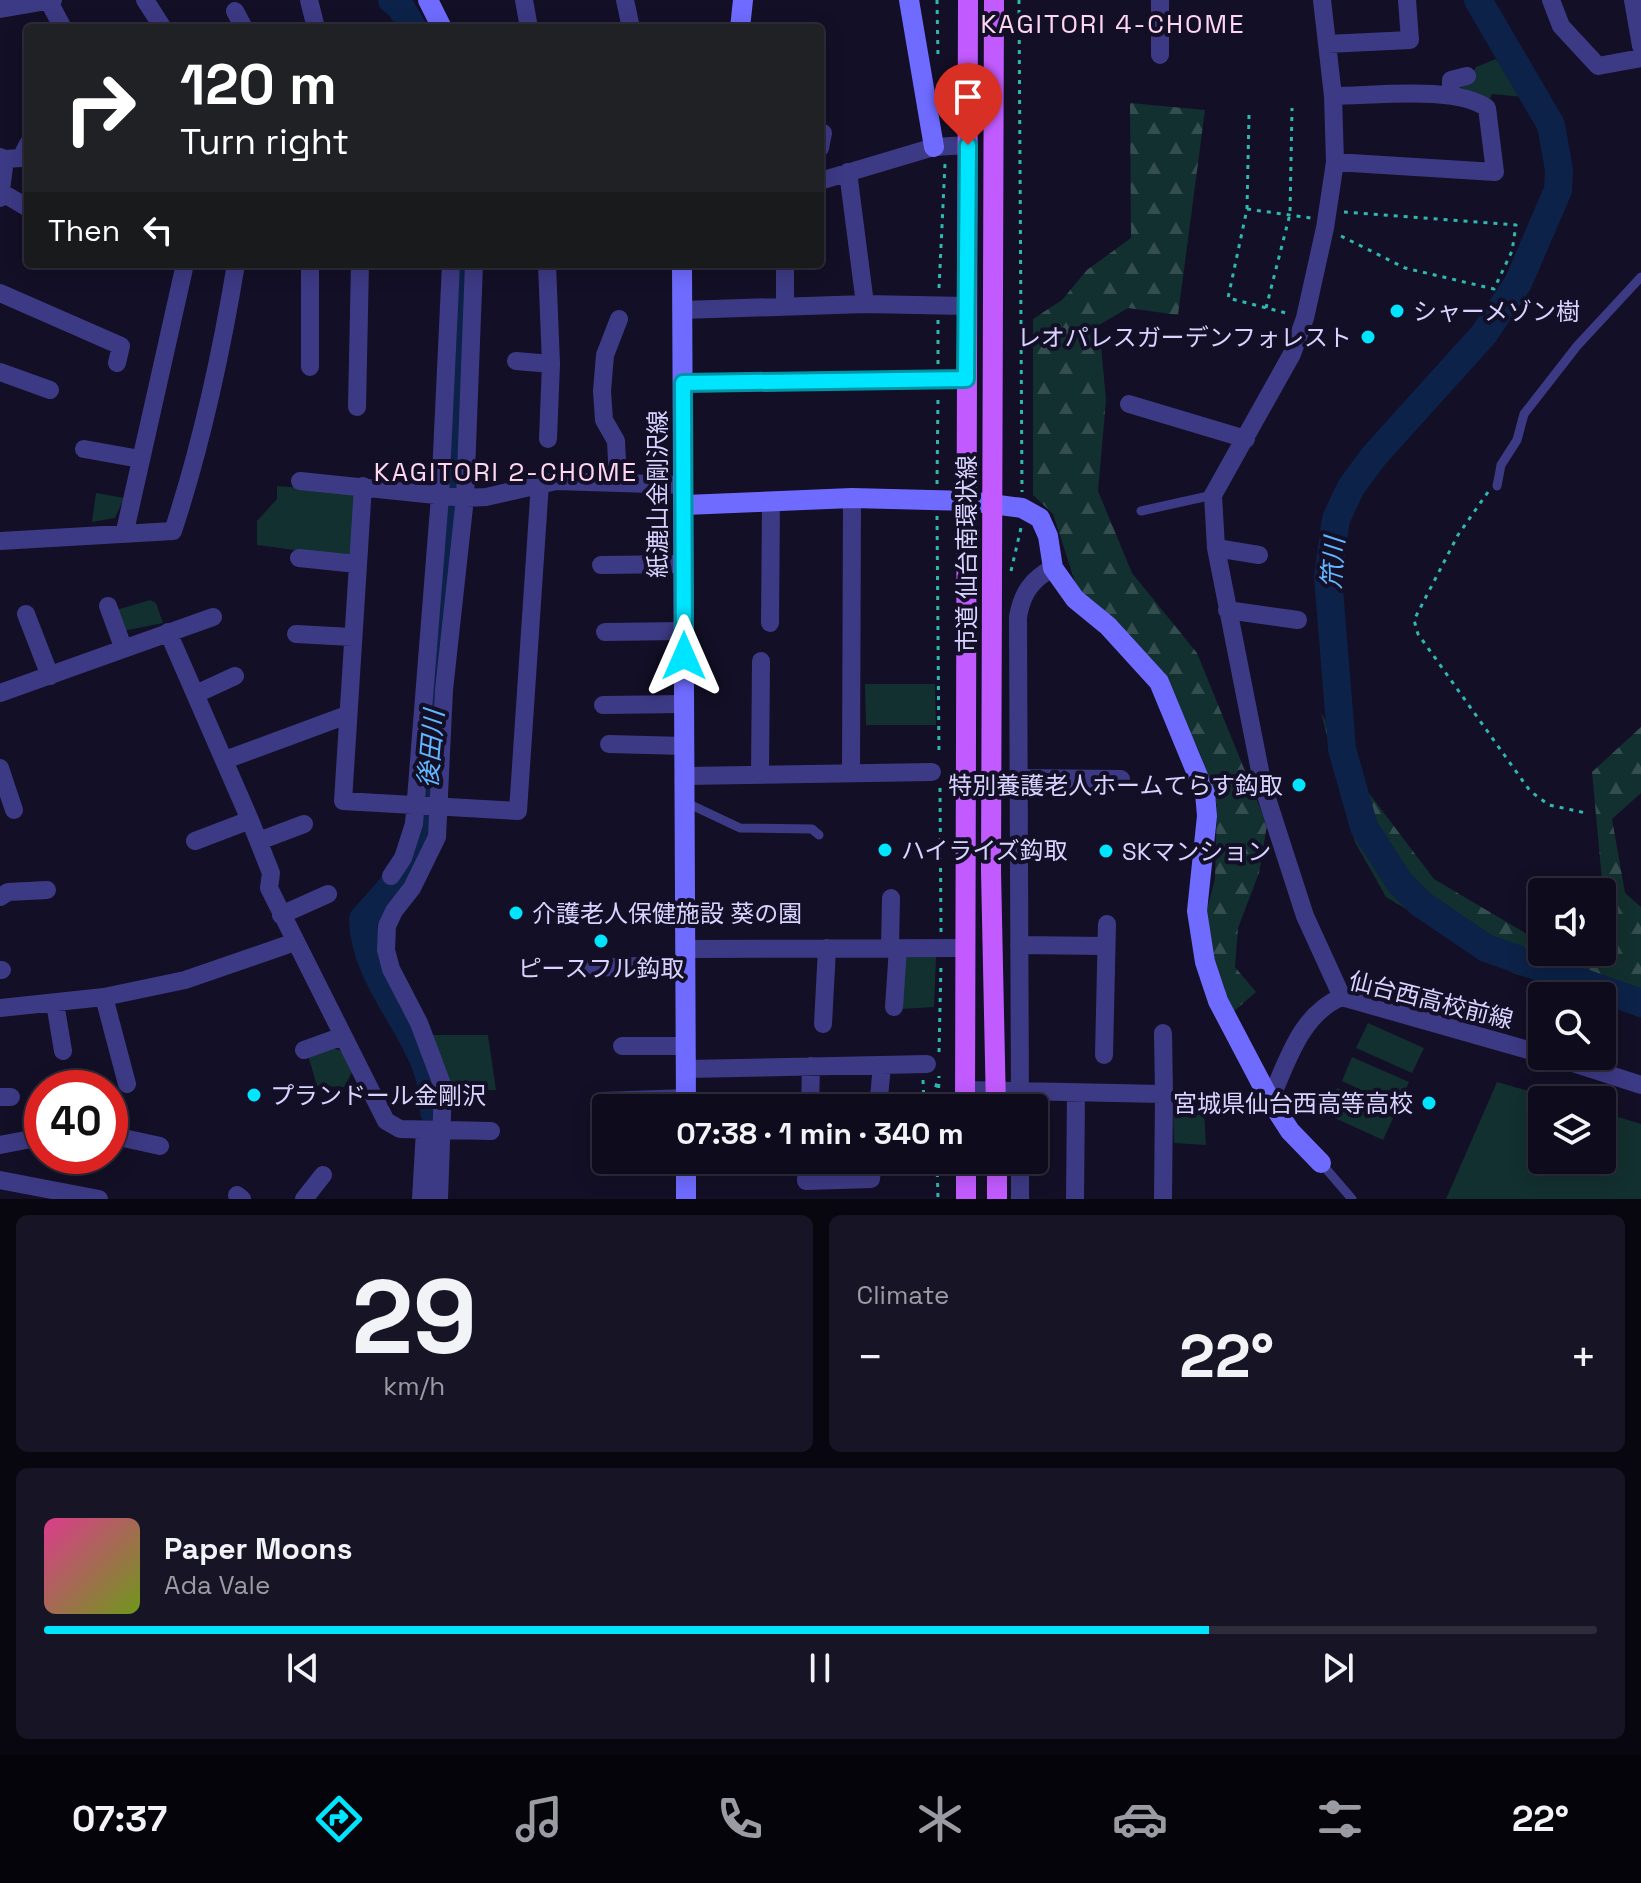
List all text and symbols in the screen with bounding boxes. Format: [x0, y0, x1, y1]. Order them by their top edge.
district label: KAGITORI 4-CHOME [980, 7, 1246, 41]
text: 120 m [180, 49, 337, 120]
icon: right [48, 56, 152, 160]
pin [934, 63, 1002, 145]
icon: arrive [946, 75, 990, 119]
text: Turn right [180, 119, 349, 165]
icon: left [136, 208, 180, 252]
text: Then [48, 211, 120, 250]
place label: シャーメゾン樹 [1413, 296, 1580, 327]
marker: シャーメゾン樹 [1388, 302, 1406, 320]
place label: レオパレスガーデンフォレスト [1017, 322, 1352, 353]
marker: レオパレスガーデンフォレスト [1359, 328, 1377, 346]
street label: 紙漉山金剛沢線 [642, 410, 673, 578]
district label: KAGITORI 2-CHOME [374, 455, 638, 489]
street label: 市道 仙台南環状線 [951, 455, 982, 653]
water label: 笊川 [1314, 533, 1352, 590]
position arrow [642, 614, 726, 698]
water label: 後田川 [411, 706, 452, 789]
place label: 特別養護老人ホームてらす鈎取 [948, 770, 1283, 801]
marker: 特別養護老人ホームてらす鈎取 [1290, 776, 1308, 794]
place label: ハイライズ鈎取 [901, 835, 1068, 866]
place label: SKマンション [1122, 836, 1271, 867]
marker: ハイライズ鈎取 [876, 841, 894, 859]
marker: SKマンション [1097, 842, 1115, 860]
map controls [1528, 878, 1616, 1174]
button: sound [1528, 878, 1616, 966]
place label: 介護老人保健施設 葵の園 [532, 898, 802, 929]
marker: 介護老人保健施設 葵の園 [507, 904, 525, 922]
marker: ピースフル鈎取 [592, 932, 610, 950]
place label: ピースフル鈎取 [518, 953, 684, 984]
street label: 仙台西高校前線 [1346, 965, 1516, 1035]
button: search [1528, 982, 1616, 1070]
speed limit sign: 40 [24, 1070, 128, 1174]
place label: プランドール金剛沢 [270, 1080, 486, 1111]
marker: プランドール金剛沢 [245, 1086, 263, 1104]
button: layers [1528, 1086, 1616, 1174]
place label: 宮城県仙台西高等高校 [1173, 1088, 1413, 1119]
marker: 宮城県仙台西高等高校 [1420, 1094, 1438, 1112]
text: 07:38 · 1 min · 340 m [676, 1114, 964, 1153]
text: 29 [351, 1251, 477, 1383]
text: Climate [857, 1278, 949, 1312]
text: 22° [1179, 1318, 1274, 1395]
text: − [857, 1329, 884, 1385]
text: + [1570, 1329, 1597, 1385]
text: km/h [383, 1369, 445, 1403]
text: Paper Moons [164, 1529, 353, 1568]
text: Ada Vale [164, 1568, 270, 1602]
icon: previous [281, 1646, 325, 1690]
icon: pause [798, 1646, 842, 1690]
icon: next [1316, 1646, 1360, 1690]
icon: directions [311, 1791, 367, 1847]
icon: music [511, 1791, 567, 1847]
icon: phone [712, 1791, 768, 1847]
icon: climate [912, 1791, 968, 1847]
icon: car [1112, 1791, 1168, 1847]
icon: filters [1312, 1791, 1368, 1847]
text: 07:37 [72, 1796, 167, 1842]
text: 22° [1512, 1796, 1569, 1842]

